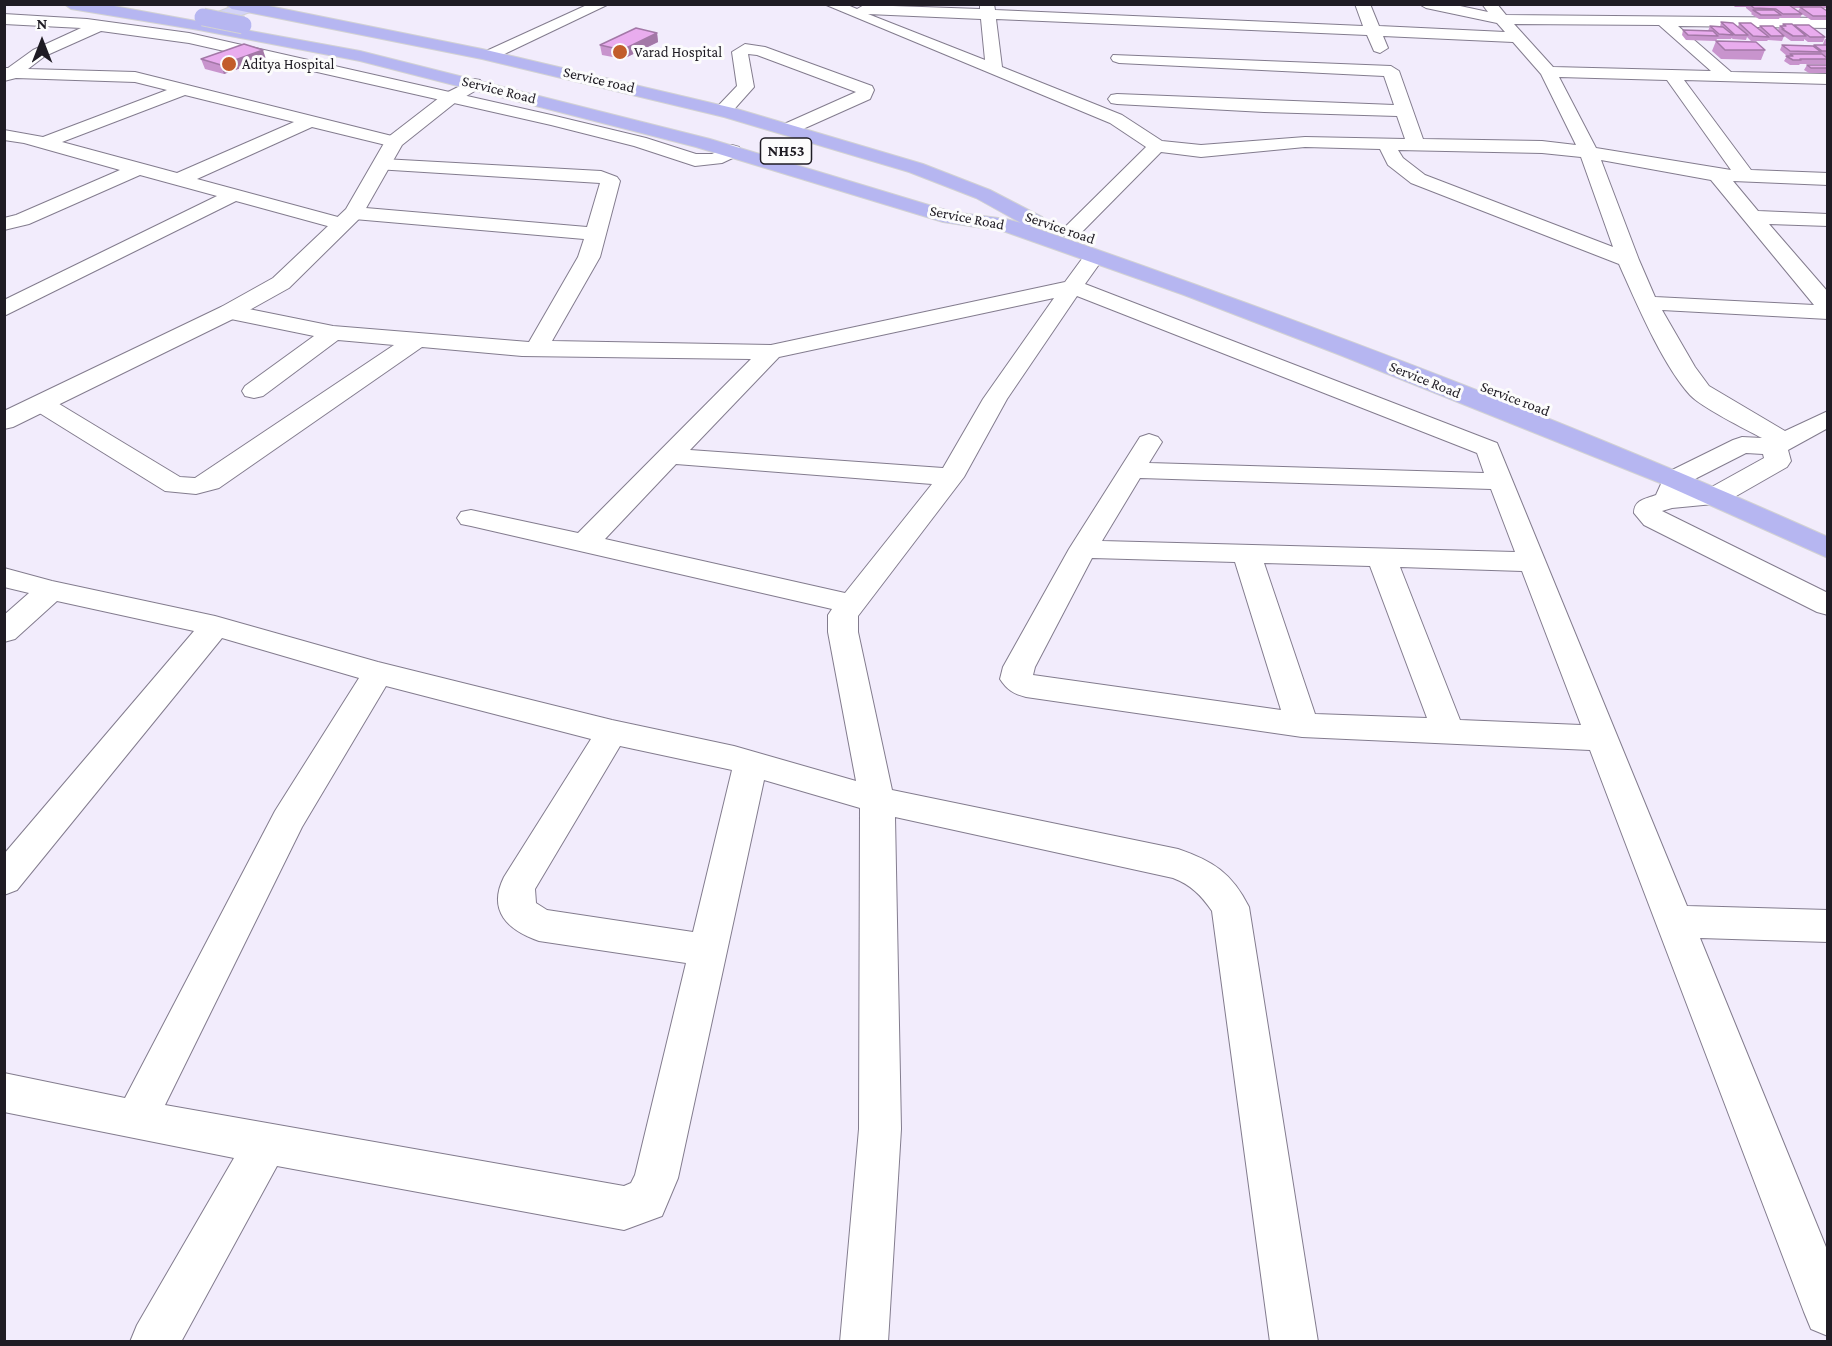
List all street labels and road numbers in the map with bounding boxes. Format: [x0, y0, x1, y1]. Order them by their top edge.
street label: Service road [562, 63, 636, 97]
street label: Service Road [460, 72, 538, 108]
road number: NH53 [760, 138, 812, 164]
street label: Service Road [928, 202, 1006, 234]
street label: Service road [1023, 208, 1097, 248]
street label: Service Road [1386, 357, 1464, 403]
street label: Service road [1478, 378, 1552, 420]

